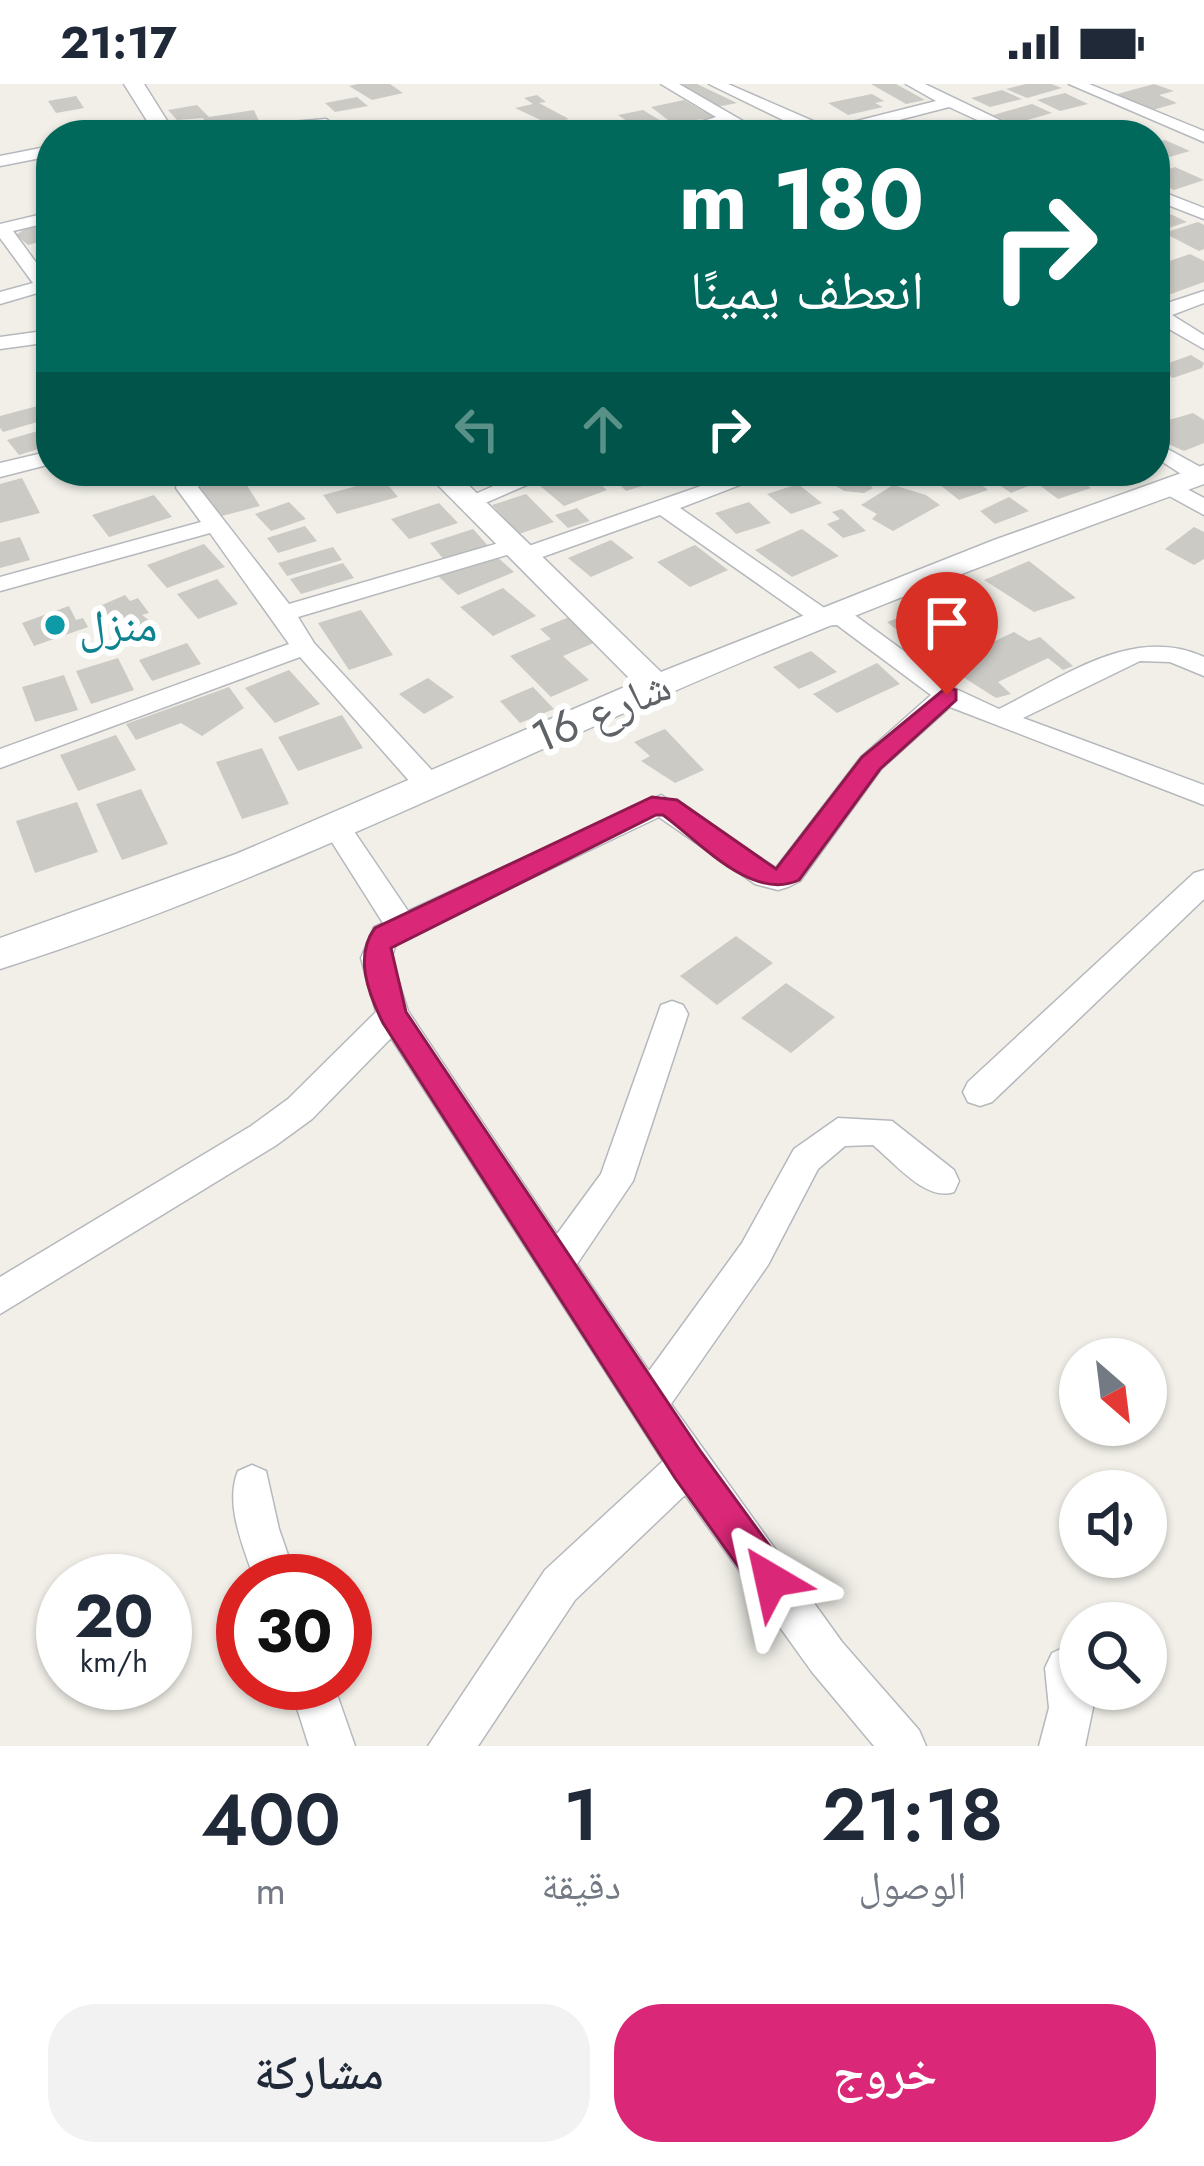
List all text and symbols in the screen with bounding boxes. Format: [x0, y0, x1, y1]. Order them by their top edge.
text: 21:17 [60, 10, 177, 75]
text: 180 m [679, 139, 924, 261]
icon: right [966, 168, 1122, 324]
text: انعطف يمينًا [690, 251, 924, 329]
icon: left [444, 396, 510, 462]
icon: ahead [570, 396, 636, 462]
icon: right [696, 396, 762, 462]
pin [896, 572, 998, 695]
icon: arrive [914, 590, 980, 656]
place label: منزل [79, 593, 158, 658]
marker: منزل [42, 612, 68, 638]
street label: شارع 16 [521, 653, 681, 769]
north arrow [1059, 1338, 1167, 1446]
map controls [1059, 1338, 1167, 1710]
button: sound [1059, 1470, 1167, 1578]
position arrow [708, 1517, 834, 1643]
speed limit sign: 30 [216, 1554, 372, 1710]
text: 20 [74, 1573, 154, 1660]
button: search [1059, 1602, 1167, 1710]
text: km/h [80, 1640, 148, 1683]
text: 1 [563, 1763, 599, 1867]
text: 21:18 [821, 1763, 1003, 1867]
text: 400 [201, 1768, 341, 1872]
text: دقيقة [541, 1857, 621, 1914]
text: الوصول [858, 1857, 966, 1914]
text: m [256, 1862, 286, 1919]
button: مشاركة [48, 2004, 590, 2142]
button: خروج [614, 2004, 1156, 2142]

